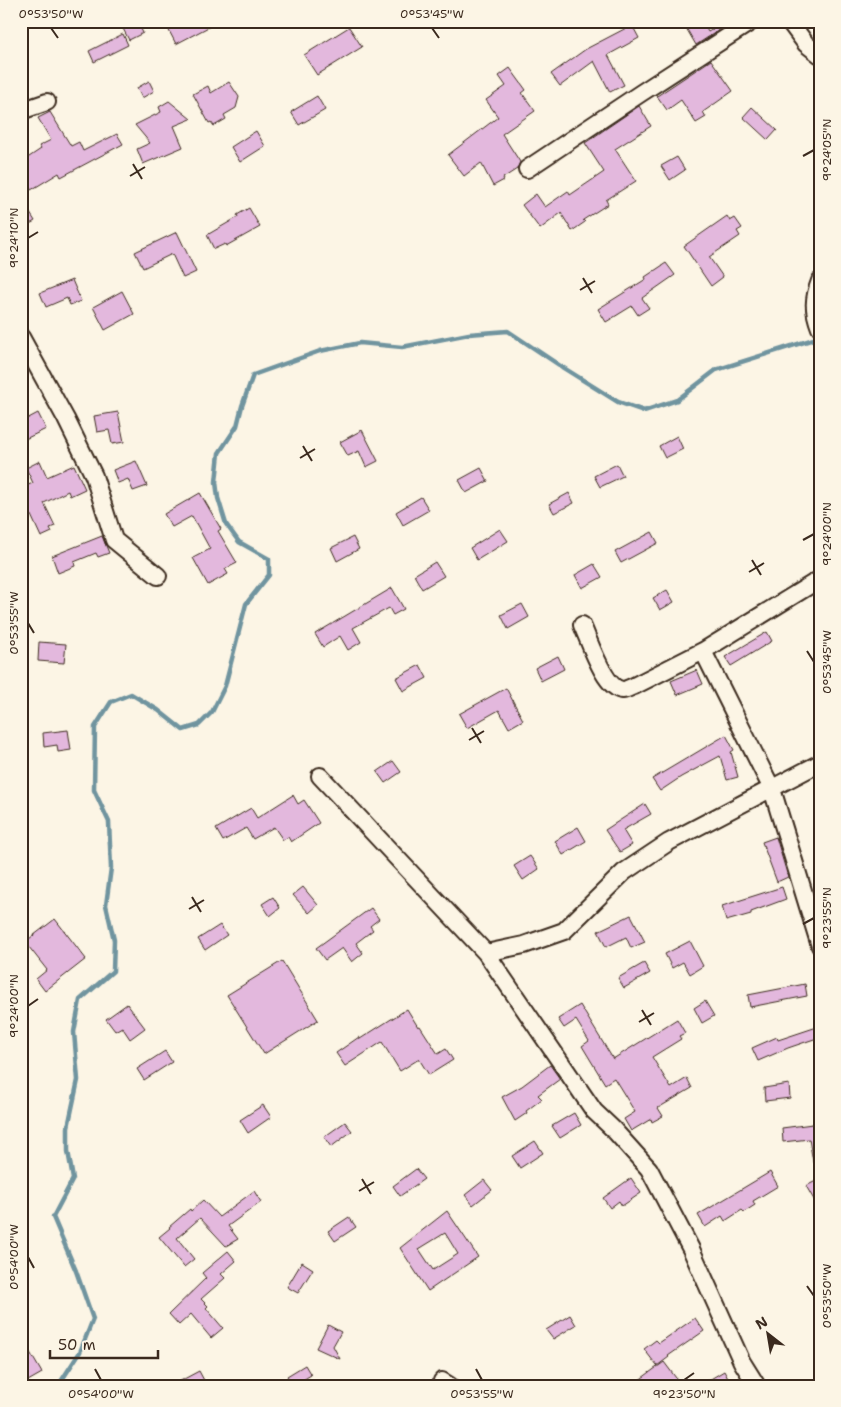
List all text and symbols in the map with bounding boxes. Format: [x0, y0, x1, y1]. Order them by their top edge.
text: 0°53'50"W [19, 6, 83, 22]
text: 0°53'45"W [400, 6, 464, 22]
text: 9°24'05"N [819, 119, 835, 181]
text: 9°24'10"N [6, 208, 22, 268]
text: 9°24'00"N [819, 502, 835, 566]
text: 0°53'55"W [6, 591, 22, 655]
text: 0°53'45"W [819, 630, 835, 694]
text: 9°23'55"N [819, 887, 835, 949]
text: 9°24'00"N [6, 974, 22, 1038]
text: 0°54'00"W [6, 1224, 22, 1290]
text: 0°53'50"W [819, 1264, 835, 1328]
north arrow [744, 1310, 794, 1360]
text: N [752, 1312, 771, 1333]
scale bar [50, 1327, 158, 1359]
text: 50 m [58, 1335, 96, 1355]
text: 0°54'00"W [68, 1386, 134, 1402]
text: 0°53'55"W [450, 1386, 514, 1402]
text: 9°23'50"N [652, 1386, 716, 1402]

